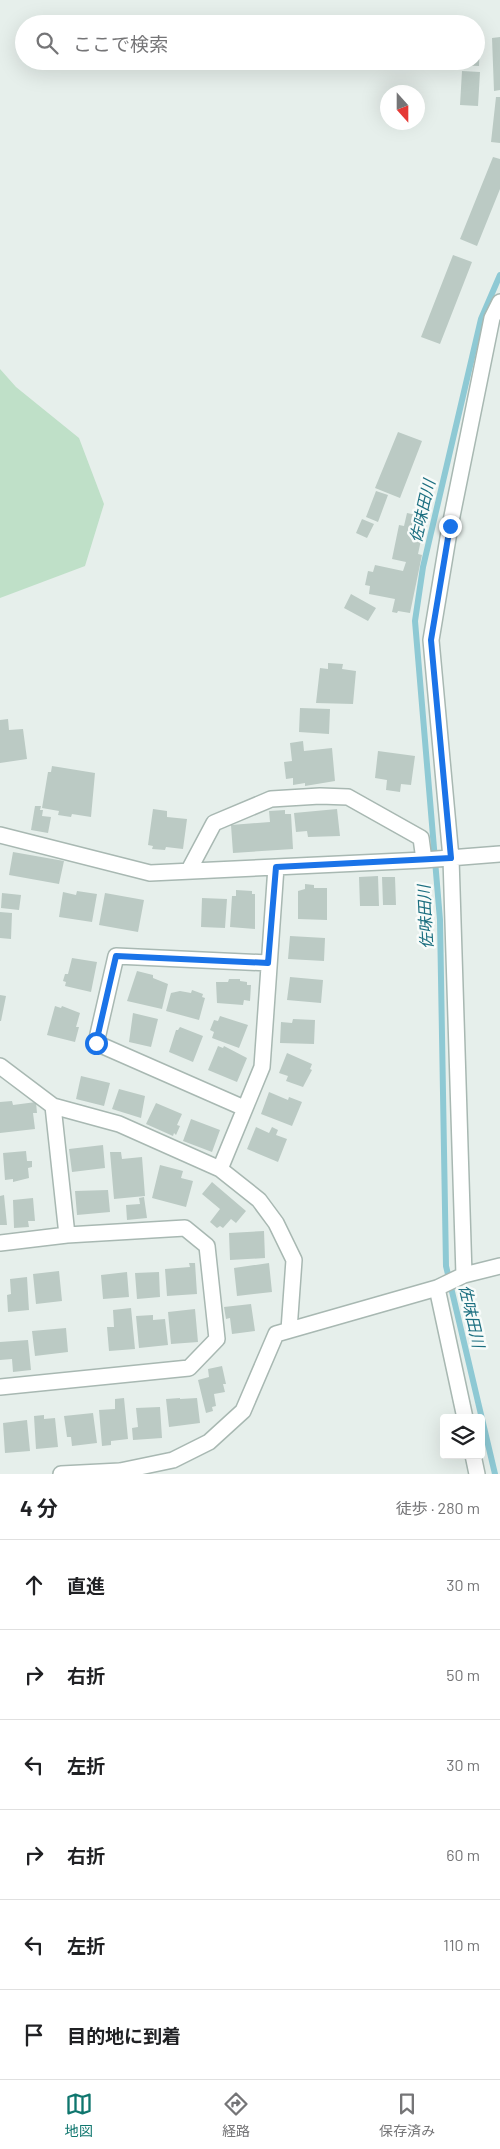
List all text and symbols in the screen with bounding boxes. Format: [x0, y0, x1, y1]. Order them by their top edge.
search box [15, 15, 485, 70]
icon: search [33, 29, 61, 57]
text: ここで検索 [73, 32, 168, 55]
north arrow [380, 85, 425, 130]
water label: 佐味田川 [405, 476, 438, 544]
route end [439, 515, 462, 538]
water label: 佐味田川 [413, 883, 436, 949]
route start [85, 1032, 108, 1055]
water label: 佐味田川 [456, 1283, 489, 1351]
map controls [440, 1414, 485, 1459]
button: layers [440, 1414, 485, 1459]
text: 4 分 [20, 1495, 58, 1520]
text: 徒歩 · 280 m [396, 1498, 480, 1517]
icon: ahead [20, 1571, 48, 1599]
text: 直進 [67, 1574, 105, 1597]
text: 30 m [446, 1575, 480, 1594]
icon: right [20, 1661, 48, 1689]
text: 右折 [67, 1664, 105, 1687]
text: 50 m [446, 1665, 480, 1684]
icon: left [20, 1751, 48, 1779]
text: 左折 [67, 1754, 105, 1777]
text: 30 m [446, 1755, 480, 1774]
icon: right [20, 1841, 48, 1869]
text: 右折 [67, 1844, 105, 1867]
text: 60 m [446, 1845, 480, 1864]
icon: left [20, 1931, 48, 1959]
text: 左折 [67, 1934, 105, 1957]
text: 110 m [443, 1935, 480, 1954]
icon: arrive [20, 2021, 48, 2049]
text: 目的地に到着 [67, 2024, 181, 2047]
tab: 地図 [65, 2090, 93, 2140]
tab: 経路 [222, 2090, 250, 2140]
tab: 保存済み [379, 2090, 435, 2140]

